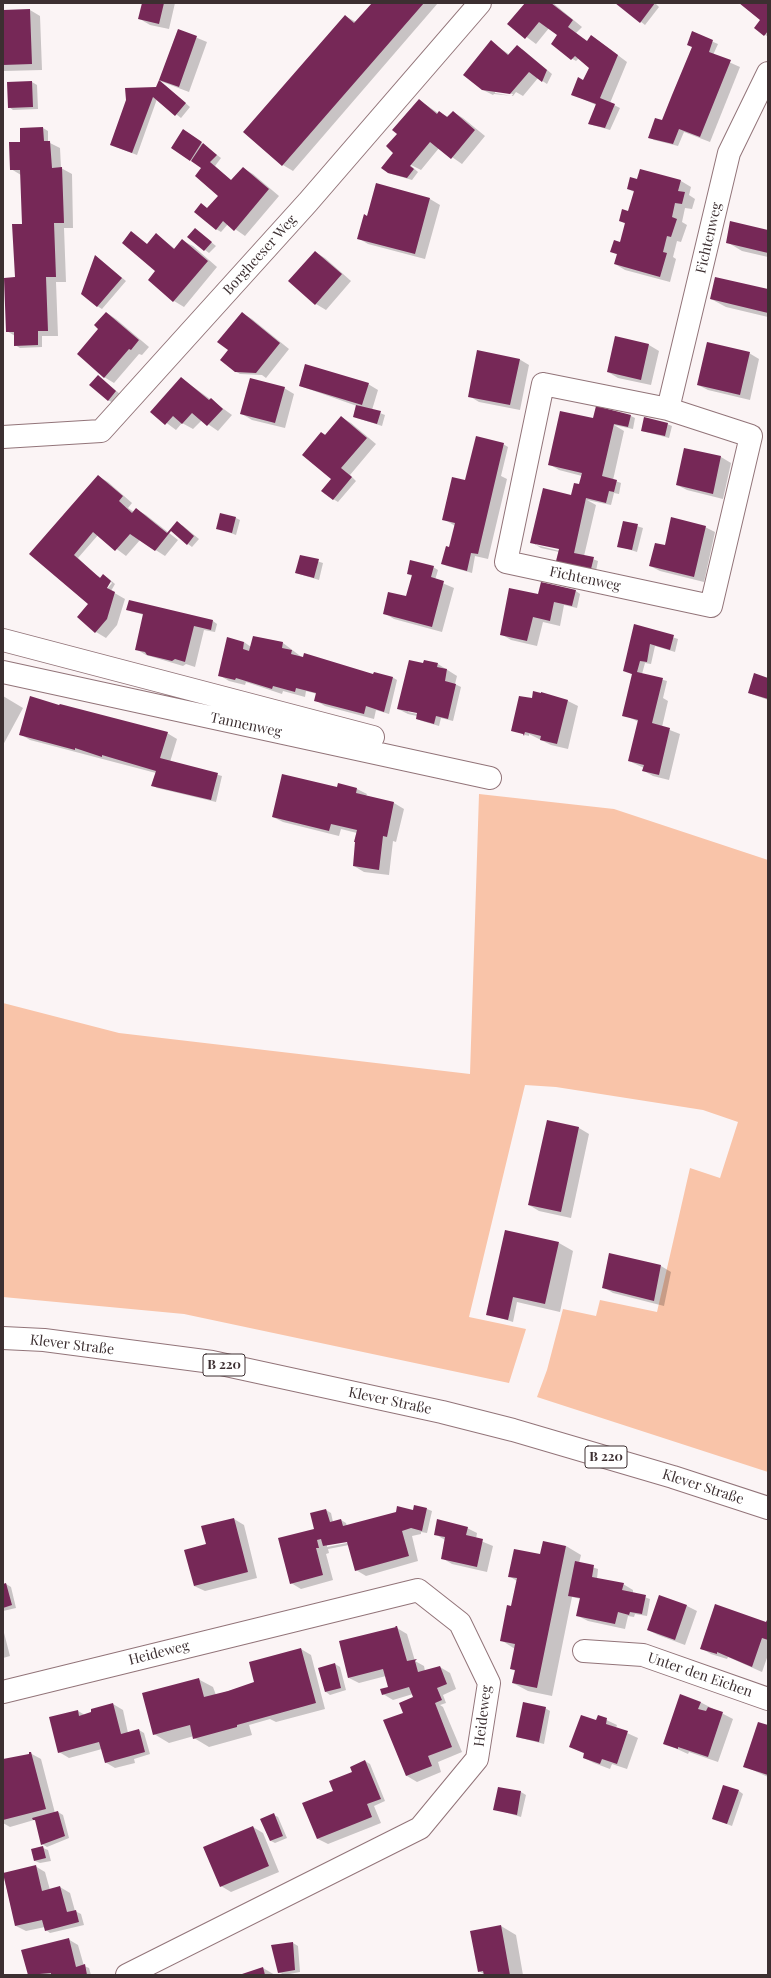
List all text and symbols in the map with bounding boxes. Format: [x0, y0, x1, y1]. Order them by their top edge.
street label: Fichtenweg [693, 201, 725, 275]
street label: Borgheeser Weg [220, 212, 300, 298]
street label: Fichtenweg [548, 563, 622, 595]
street label: Tannenweg [209, 709, 283, 741]
street label: Klever Straße [29, 1332, 115, 1358]
road number: B 220 [203, 1354, 245, 1376]
street label: Klever Straße [347, 1384, 433, 1418]
road number: B 220 [585, 1446, 627, 1468]
street label: Klever Straße [660, 1466, 746, 1508]
street label: Heideweg [127, 1637, 191, 1669]
street label: Unter den Eichen [645, 1649, 755, 1701]
street label: Heideweg [471, 1684, 495, 1748]

